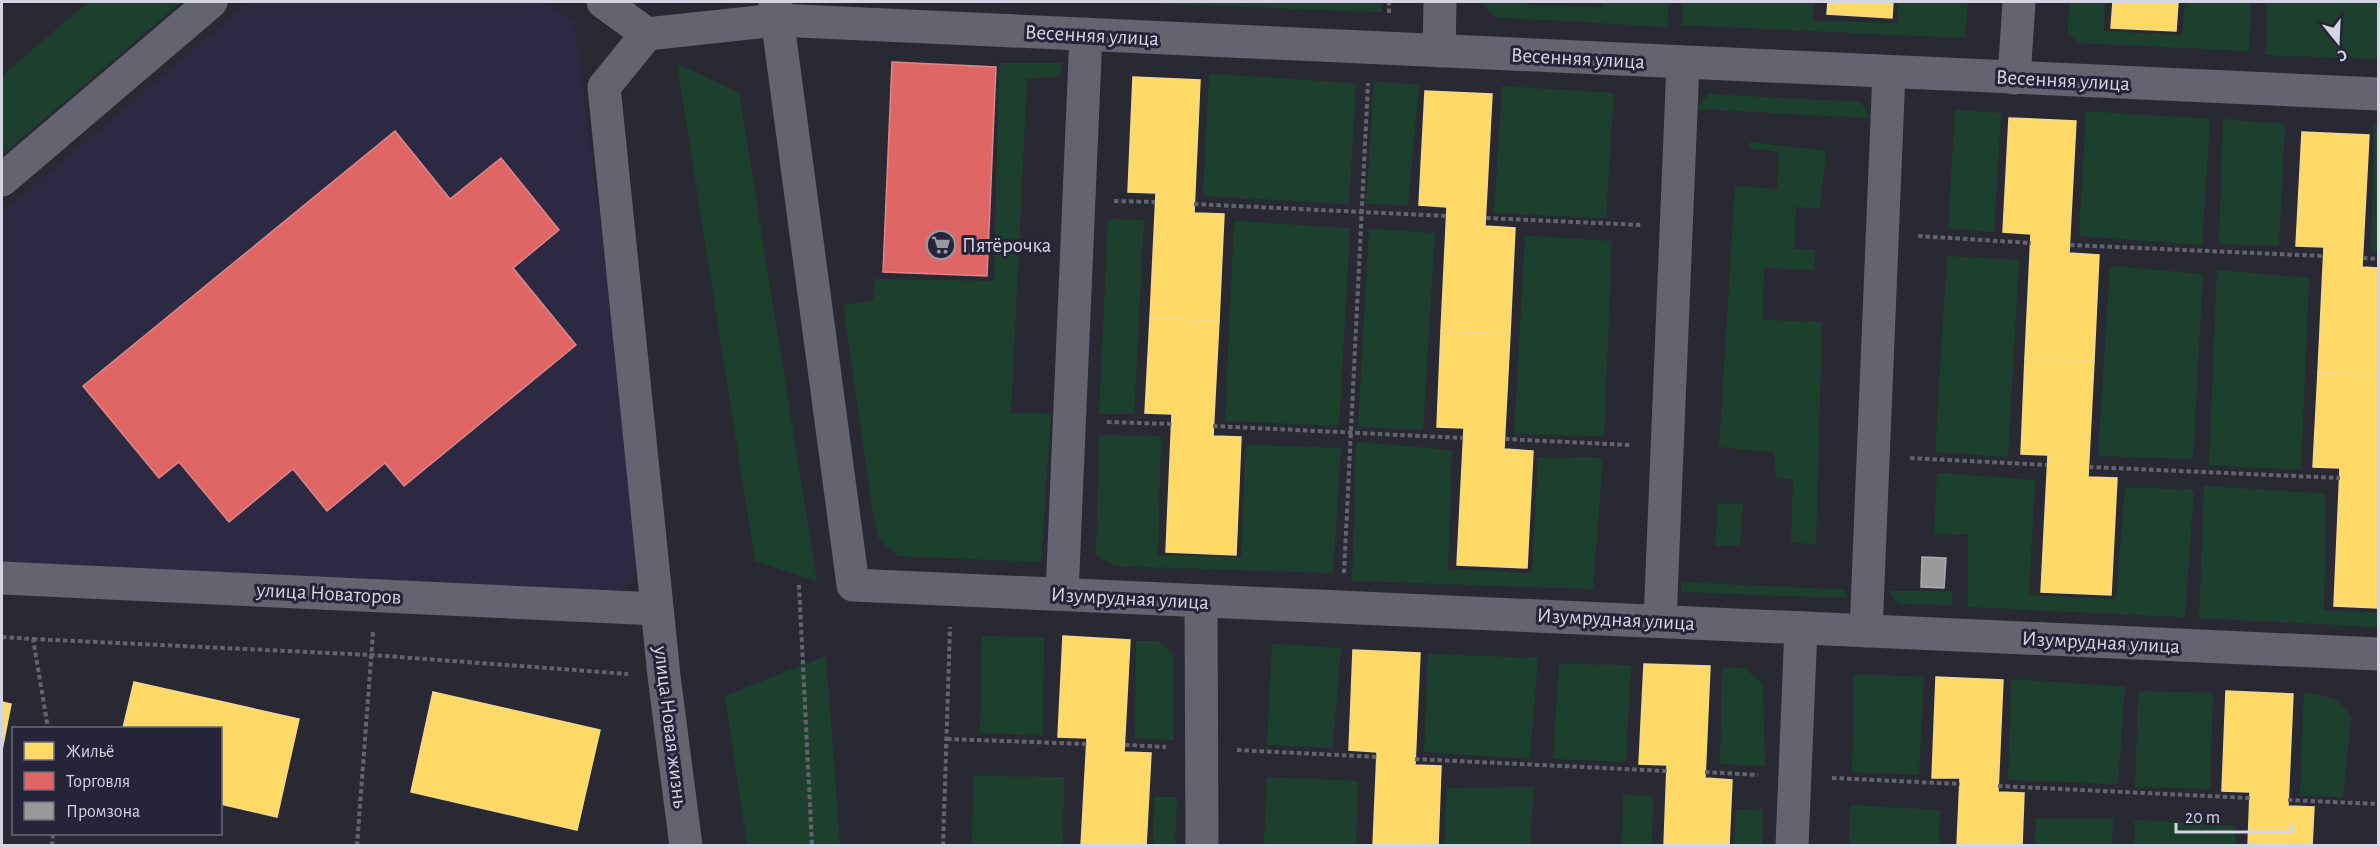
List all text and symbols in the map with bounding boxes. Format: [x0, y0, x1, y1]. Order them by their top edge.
north arrow [2308, 12, 2368, 72]
street label: Весенняя улица [1024, 21, 1160, 50]
street label: Весенняя улица [1510, 44, 1646, 73]
text: С [2336, 46, 2349, 64]
street label: Весенняя улица [1995, 66, 2131, 95]
supermarket icon: Пятёрочка [925, 229, 957, 261]
place label: Пятёрочка [962, 235, 1052, 256]
street label: улица Новаторов [255, 579, 402, 608]
street label: Изумрудная улица [1050, 584, 1210, 613]
street label: Изумрудная улица [1536, 605, 1696, 634]
street label: Изумрудная улица [2021, 628, 2181, 657]
street label: улица Новая жизнь [650, 644, 691, 809]
legend [12, 727, 222, 835]
text: Жильё [66, 743, 114, 761]
text: Торговля [66, 773, 130, 791]
scale bar [2176, 796, 2292, 834]
text: Промзона [66, 803, 140, 821]
text: 20 m [2185, 809, 2220, 827]

